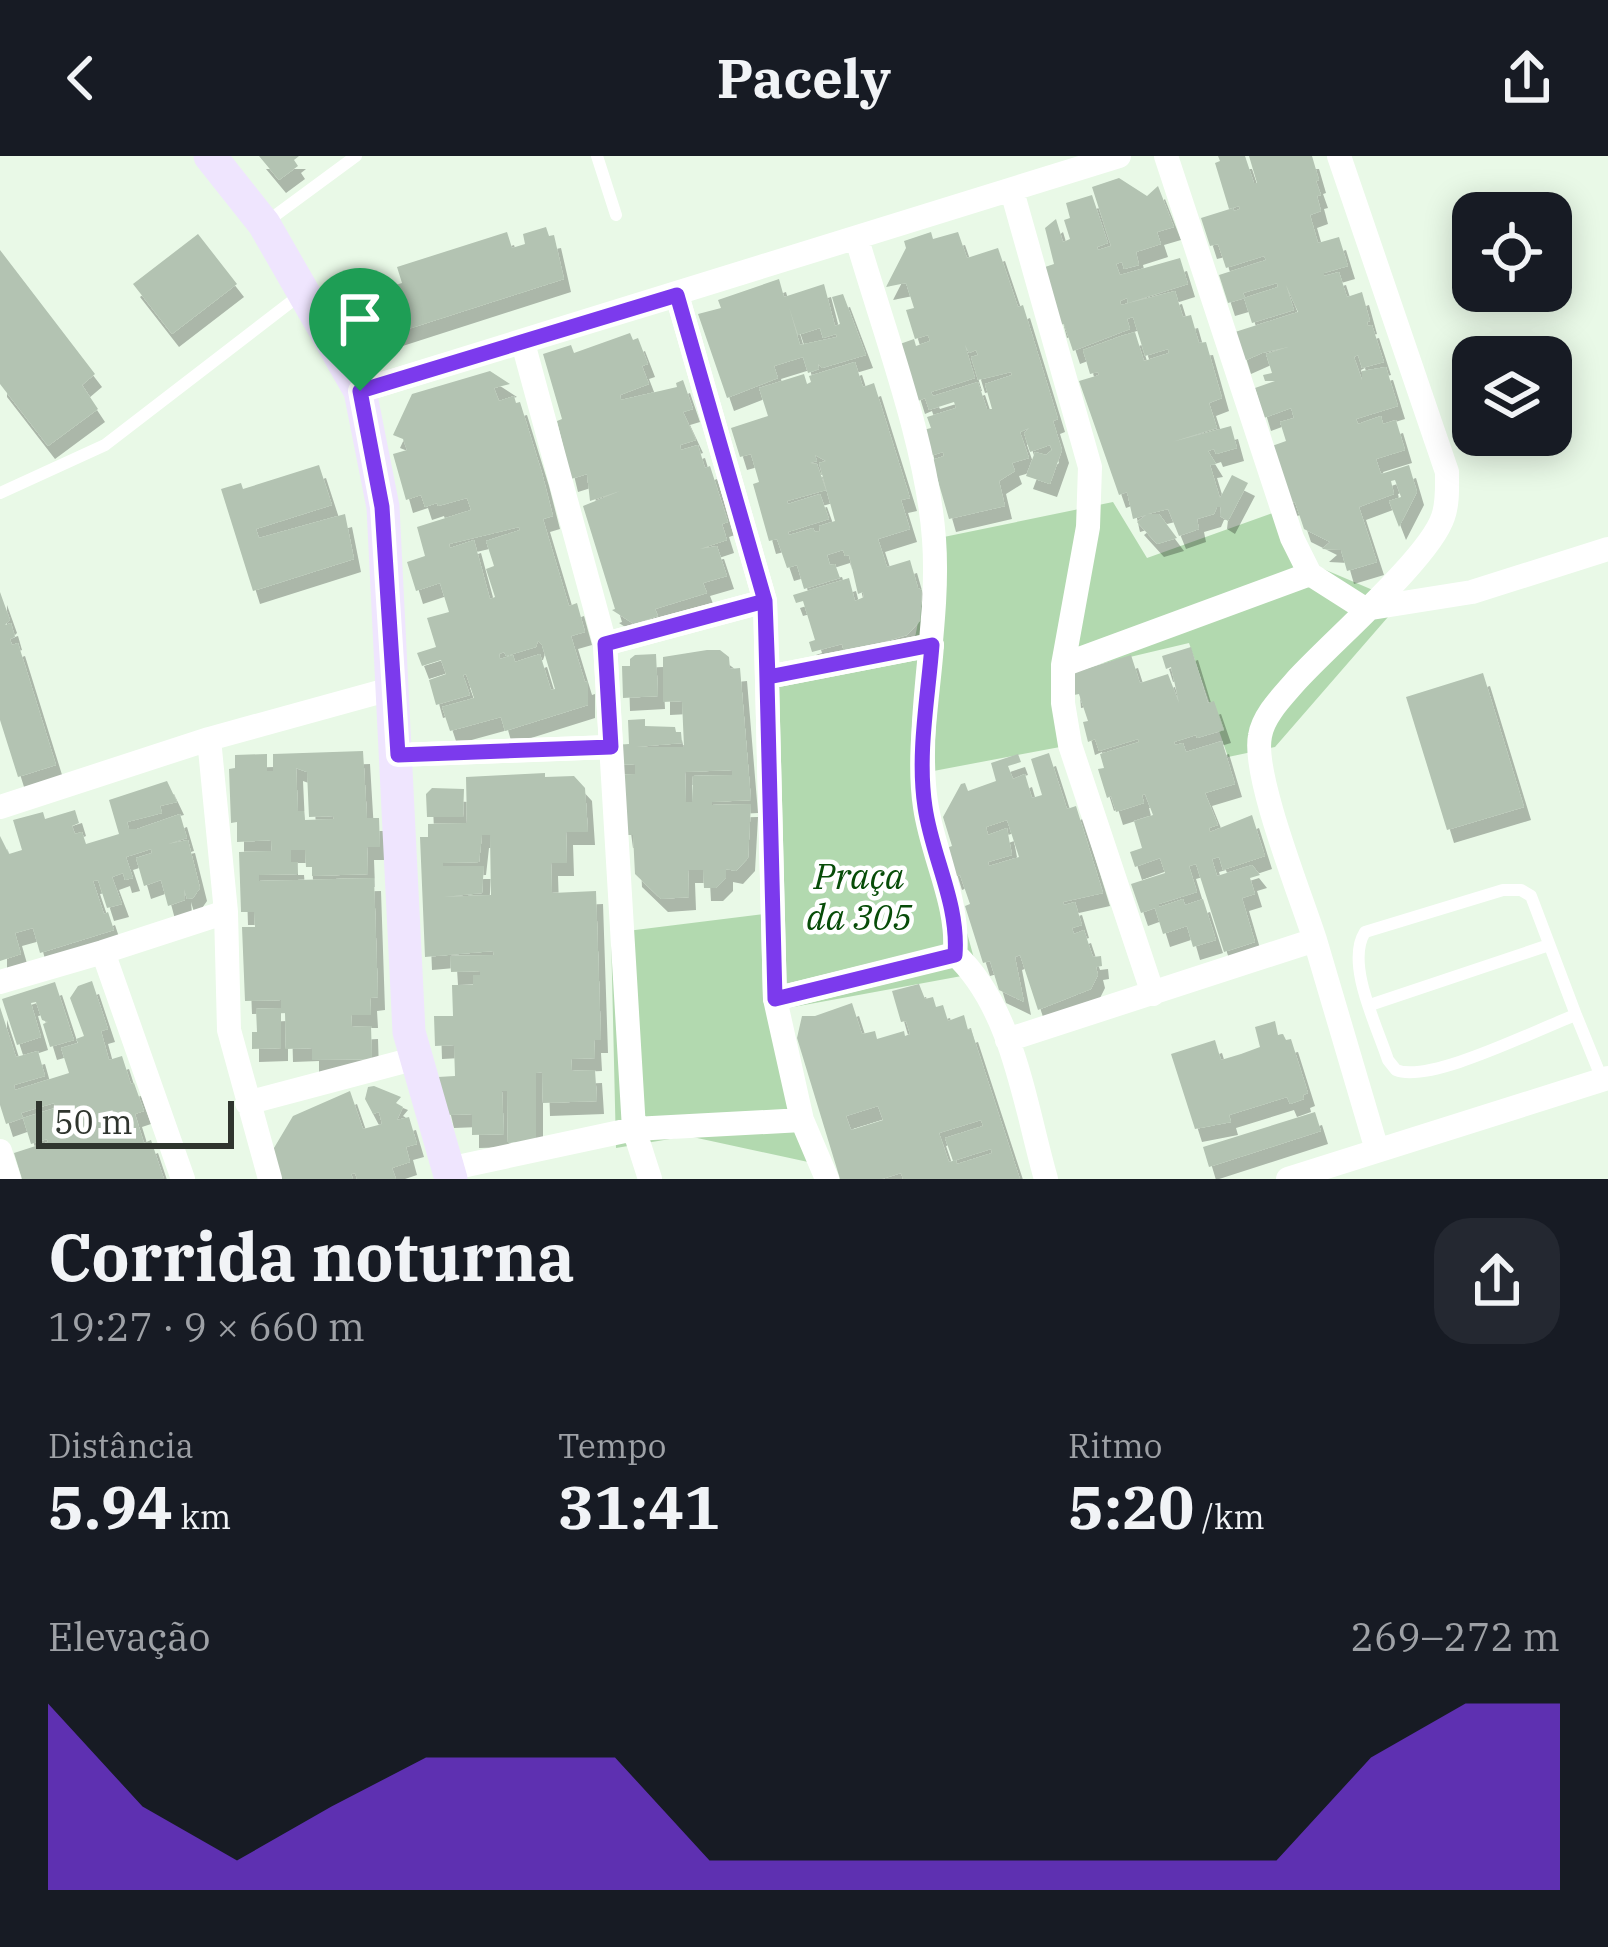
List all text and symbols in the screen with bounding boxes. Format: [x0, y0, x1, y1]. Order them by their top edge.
text: Pacely [717, 43, 891, 113]
icon: back [48, 45, 114, 111]
icon: share [1494, 45, 1560, 111]
map controls [1452, 192, 1572, 456]
button: locate [1452, 192, 1572, 312]
pin [309, 268, 411, 391]
icon: arrive [327, 286, 393, 352]
button: layers [1452, 336, 1572, 456]
park label: Praça da 305 [806, 852, 913, 940]
scale bar [36, 1095, 234, 1148]
text: 50 m [54, 1100, 133, 1143]
text: Corrida noturna [48, 1213, 575, 1299]
button: share [1434, 1218, 1560, 1344]
text: 19:27 · 9 × 660 m [48, 1301, 365, 1352]
text: Distância [48, 1424, 194, 1467]
text: Tempo [558, 1424, 666, 1467]
text: Ritmo [1068, 1424, 1162, 1467]
text: 5.94 [48, 1467, 173, 1546]
text: 31:41 [558, 1467, 720, 1546]
text: 5:20 [1068, 1467, 1194, 1546]
text: km [173, 1495, 231, 1538]
text: /km [1194, 1495, 1265, 1538]
text: Elevação [48, 1611, 211, 1662]
text: 269–272 m [1350, 1611, 1560, 1662]

